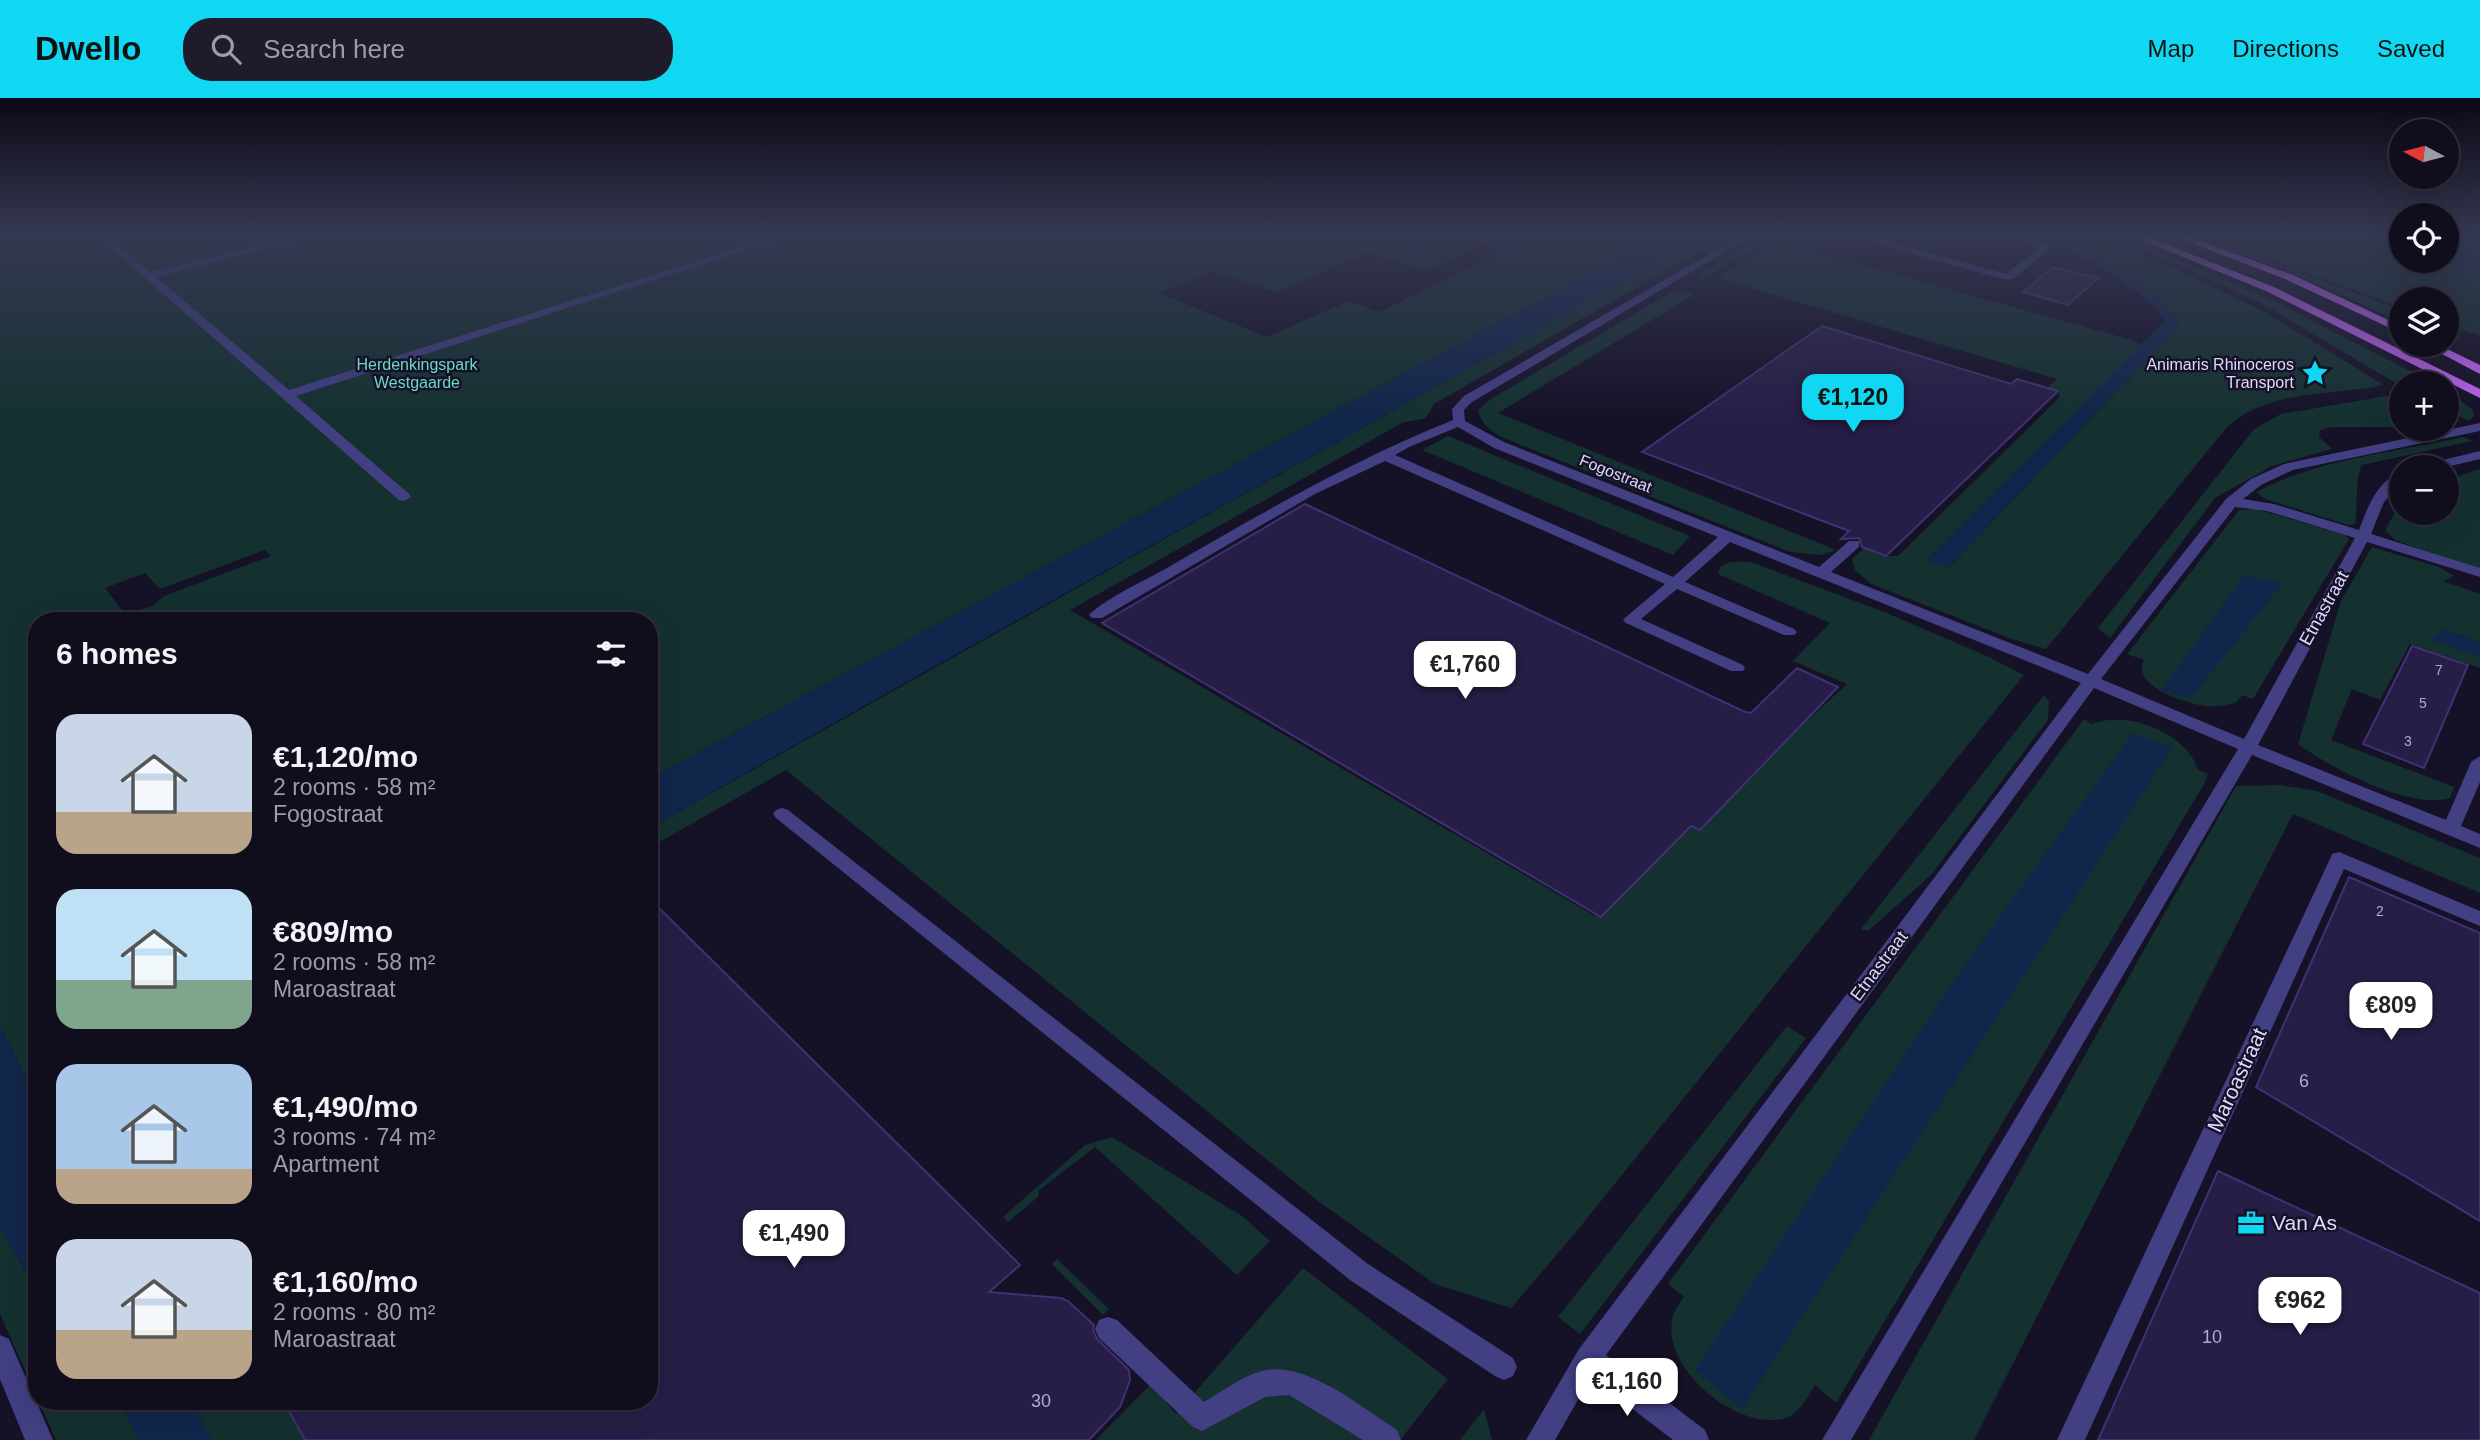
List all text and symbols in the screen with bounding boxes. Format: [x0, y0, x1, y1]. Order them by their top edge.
search box [183, 18, 673, 81]
text: Dwello [35, 30, 141, 67]
icon: search [207, 30, 245, 68]
text: Search here [263, 34, 405, 64]
text: Map [2148, 35, 2194, 62]
text: Directions [2232, 35, 2339, 62]
text: Saved [2377, 35, 2445, 62]
north arrow [2389, 119, 2459, 189]
map controls [2389, 119, 2459, 525]
button: locate [2389, 203, 2459, 273]
button: layers [2389, 287, 2459, 357]
park label: Herdenkingspark Westgaarde [357, 356, 478, 391]
place label: Animaris Rhinoceros Transport [2146, 356, 2295, 391]
place icon: Animaris Rhinoceros Transport [2300, 358, 2330, 388]
button: + [2389, 371, 2459, 441]
pin: €1,120 [1796, 374, 1910, 434]
text: €1,120 [1818, 384, 1888, 410]
street label: Fogostraat [1577, 451, 1655, 496]
button: − [2389, 455, 2459, 525]
street label: Etnastraat [2295, 567, 2353, 649]
icon: filters [592, 635, 630, 673]
text: 6 homes [56, 637, 178, 670]
pin: €1,760 [1408, 642, 1522, 701]
text: €1,760 [1430, 651, 1500, 677]
house number: 7 [2435, 662, 2443, 678]
house number: 5 [2419, 695, 2427, 711]
house number: 3 [2404, 733, 2412, 749]
text: €1,120/mo [273, 740, 418, 773]
icon: home [112, 742, 196, 826]
text: 2 rooms · 58 m² [273, 774, 435, 800]
text: Fogostraat [273, 801, 383, 827]
house number: 2 [2376, 903, 2384, 919]
text: €809/mo [273, 915, 393, 948]
icon: home [112, 917, 196, 1001]
street label: Etnastraat [1846, 927, 1912, 1005]
text: 2 rooms · 58 m² [273, 949, 435, 975]
text: Maroastraat [273, 976, 396, 1002]
pin: €809 [2350, 982, 2432, 1042]
text: €809 [2365, 992, 2417, 1018]
street label: Maroastraat [2202, 1024, 2271, 1135]
house number: 6 [2299, 1071, 2309, 1091]
text: €1,490/mo [273, 1090, 418, 1123]
icon: home [112, 1092, 196, 1176]
text: 3 rooms · 74 m² [273, 1124, 435, 1150]
text: Apartment [273, 1151, 379, 1177]
office icon: Van As [2236, 1208, 2266, 1238]
pin: €1,490 [737, 1210, 851, 1270]
place label: Van As [2272, 1211, 2337, 1234]
text: €1,490 [759, 1220, 829, 1246]
text: €1,160/mo [273, 1265, 418, 1298]
icon: home [112, 1267, 196, 1351]
pin: €962 [2259, 1278, 2341, 1337]
text: €962 [2274, 1287, 2326, 1313]
text: 2 rooms · 80 m² [273, 1299, 435, 1325]
text: Maroastraat [273, 1326, 396, 1352]
house number: 10 [2202, 1327, 2222, 1347]
pin: €1,160 [1570, 1358, 1684, 1418]
text: €1,160 [1592, 1368, 1662, 1394]
house number: 30 [1031, 1391, 1051, 1411]

